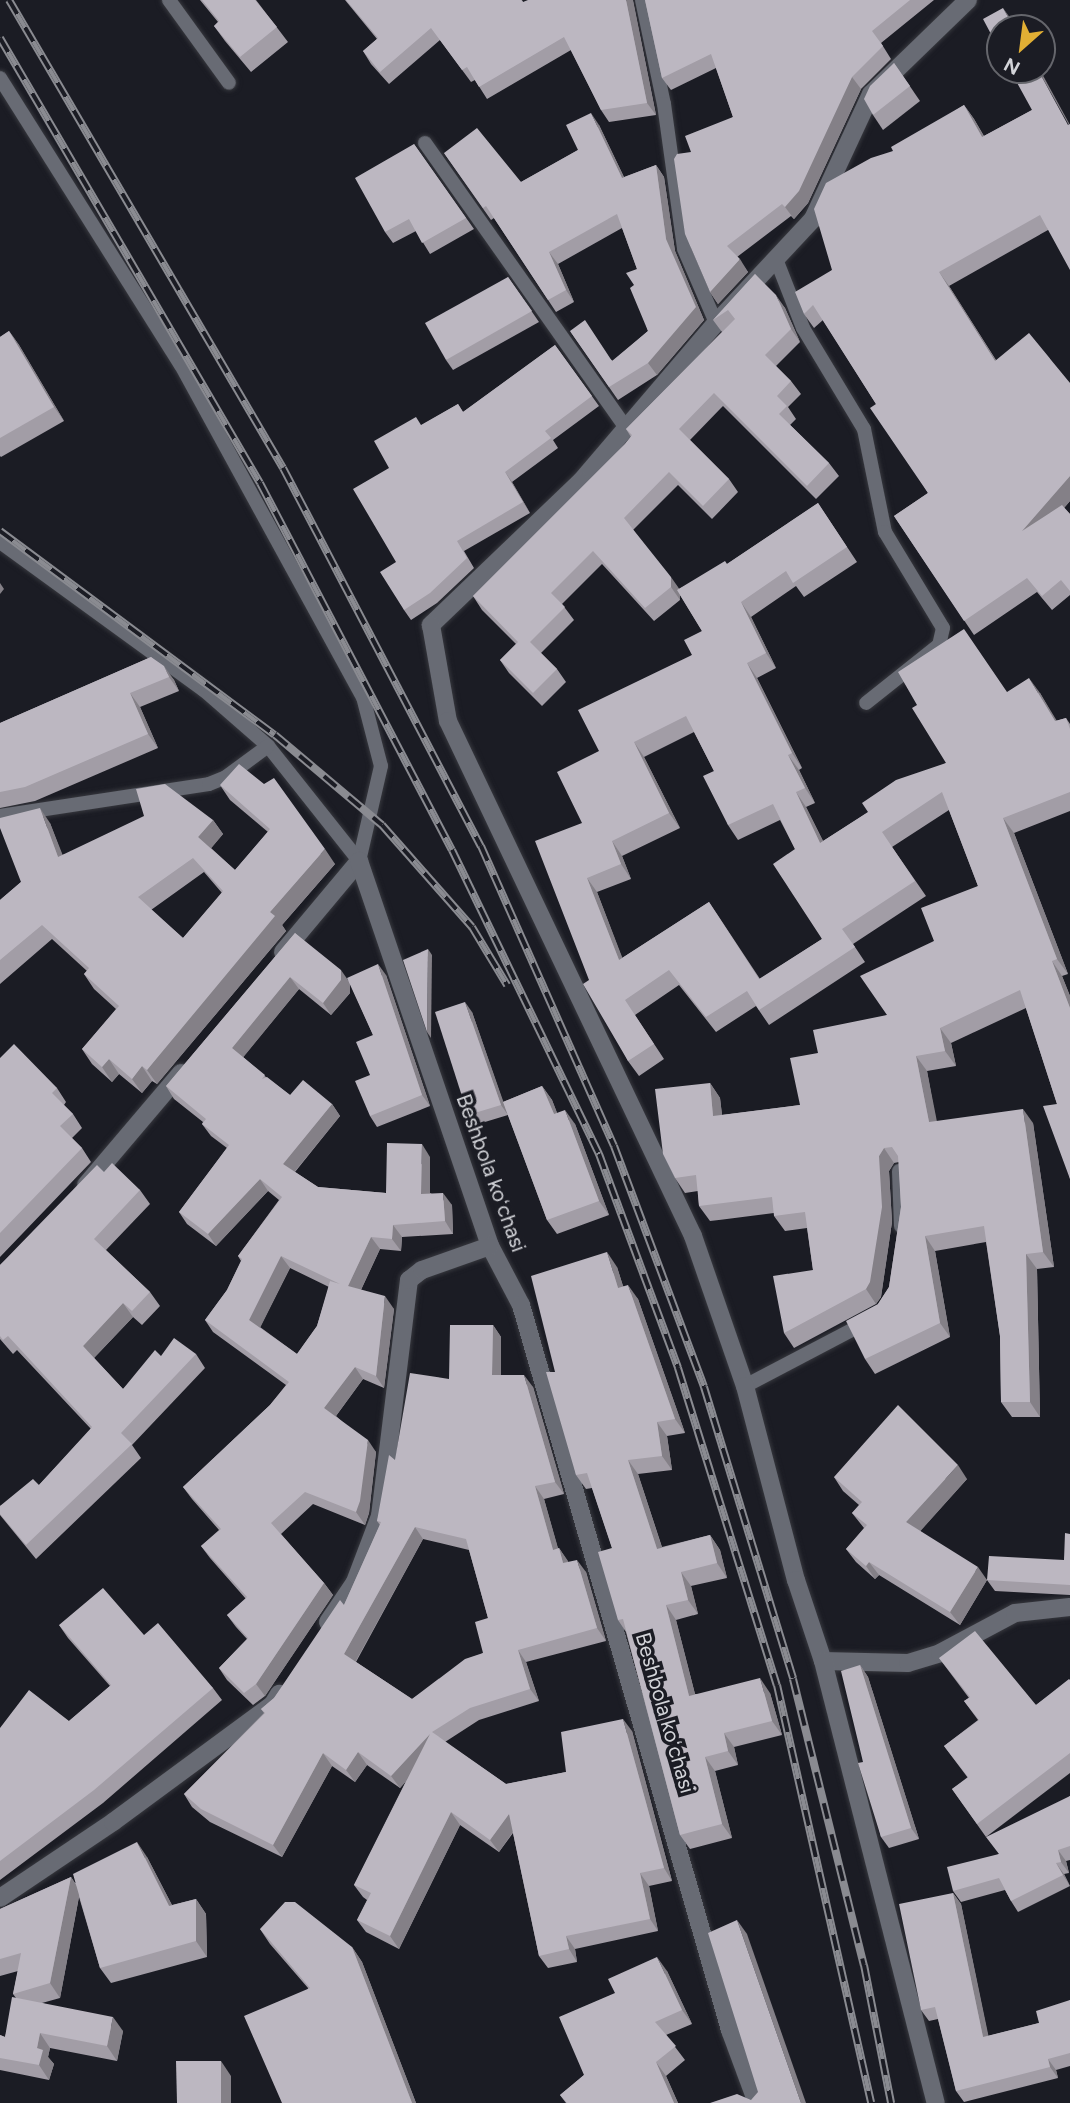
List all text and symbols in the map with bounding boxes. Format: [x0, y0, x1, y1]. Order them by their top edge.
north arrow [986, 14, 1056, 84]
text: N [1000, 53, 1024, 80]
street label: Beshbola koʻchasi [451, 1091, 531, 1255]
street label: Beshbola koʻchasi [630, 1630, 700, 1796]

